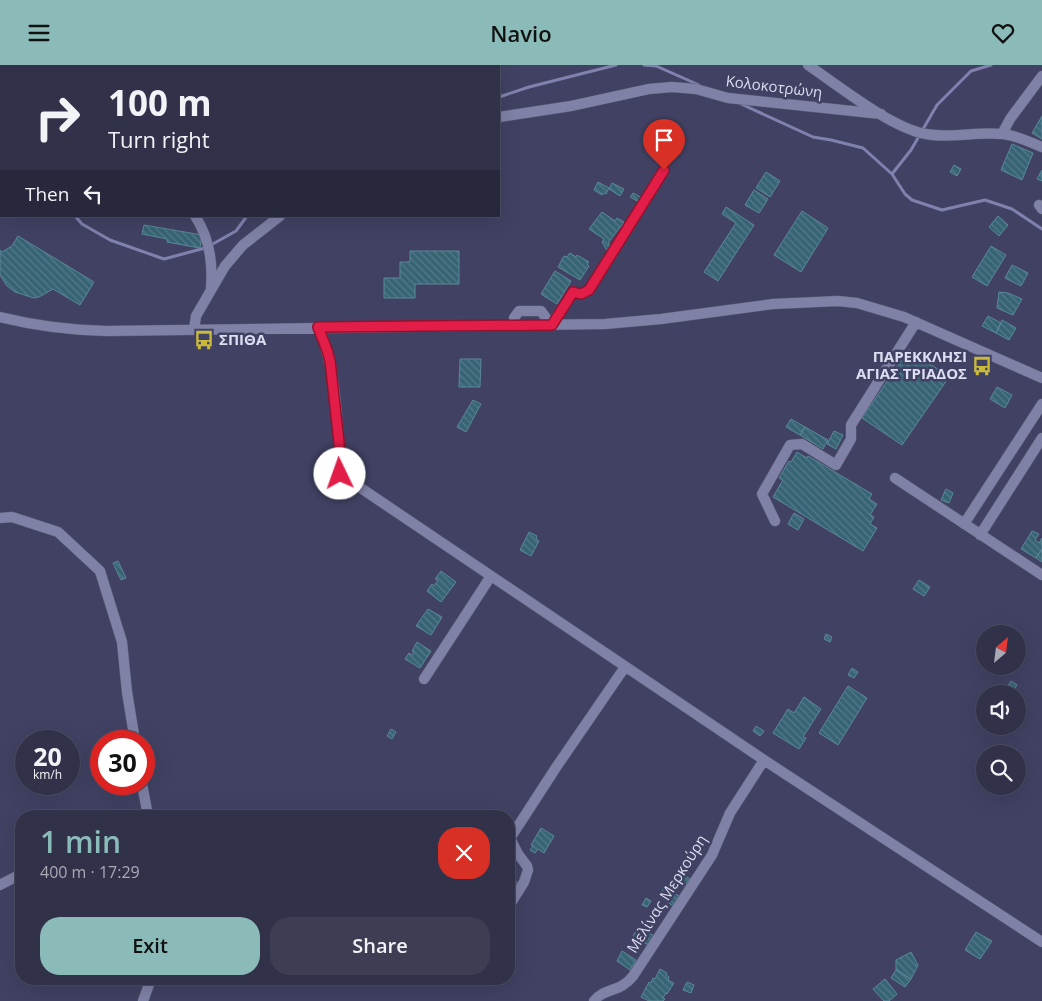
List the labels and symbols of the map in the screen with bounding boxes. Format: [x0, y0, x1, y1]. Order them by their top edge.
street label: Κολοκοτρώνη [725, 70, 824, 102]
pin [643, 119, 685, 170]
bus stop icon: ΣΠΙΘΑ [193, 329, 215, 351]
place label: ΣΠΙΘΑ [219, 329, 267, 349]
place label: ΠΑΡΕΚΚΛΗΣΙ ΑΓΙΑΣ ΤΡΙΑΔΟΣ [856, 346, 967, 383]
bus stop icon: ΠΑΡΕΚΚΛΗΣΙ ΑΓΙΑΣ ΤΡΙΑΔΟΣ [971, 355, 993, 377]
position arrow [313, 447, 365, 499]
north arrow [976, 625, 1026, 675]
speed limit sign: 30 [90, 730, 155, 795]
street label: Μελίνας Μερκούρη [622, 830, 711, 956]

